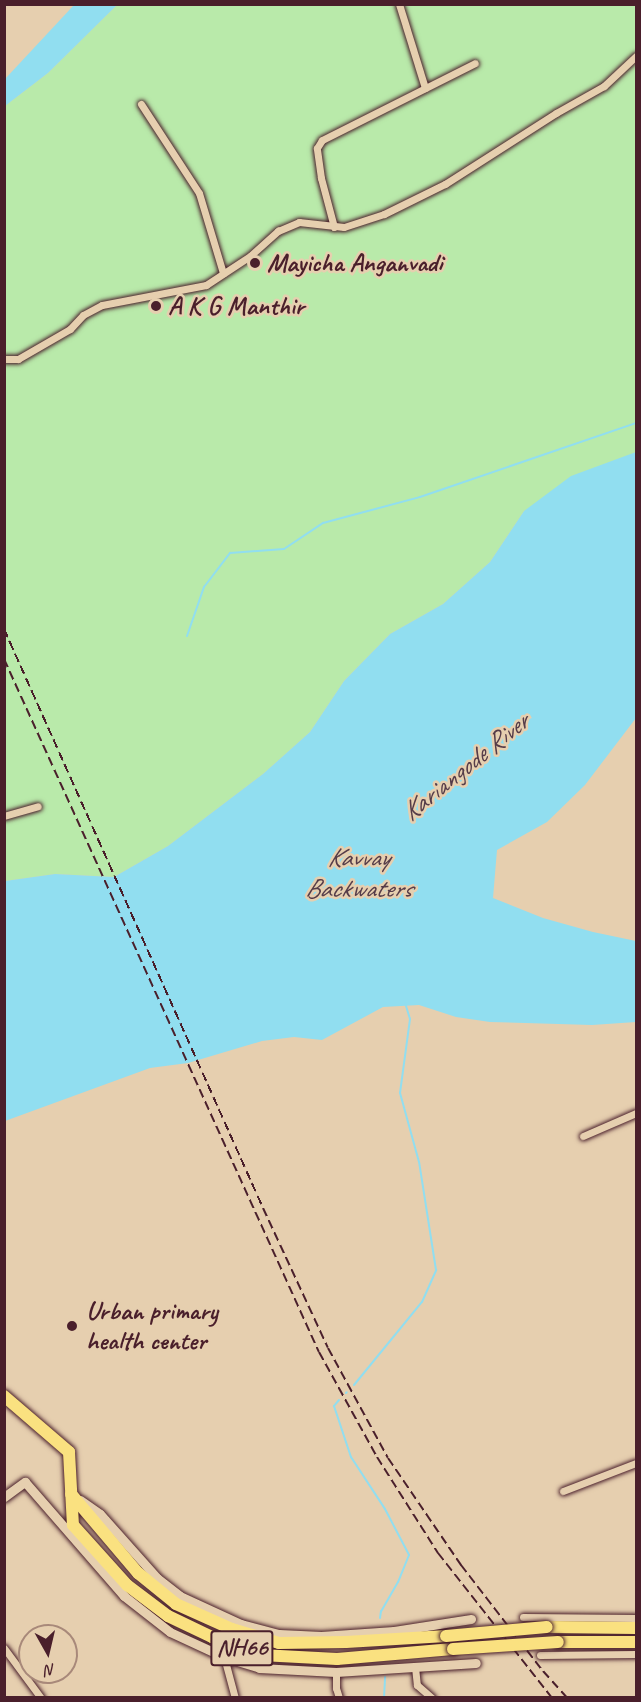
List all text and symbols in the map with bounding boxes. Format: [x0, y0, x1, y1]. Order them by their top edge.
place label: Mayicha Anganvadi [267, 247, 442, 279]
marker: Mayicha Anganvadi [248, 256, 262, 270]
place label: A K G Manthir [168, 290, 304, 322]
marker: A K G Manthir [149, 299, 163, 313]
water label: Kariangode River [395, 706, 535, 828]
water label: Kavvay Backwaters [305, 841, 411, 904]
place label: Urban primary health center [86, 1295, 217, 1356]
marker: Urban primary health center [63, 1317, 81, 1335]
north arrow [18, 1624, 78, 1684]
road number: NH66 [209, 1627, 275, 1669]
text: N [44, 1659, 57, 1680]

